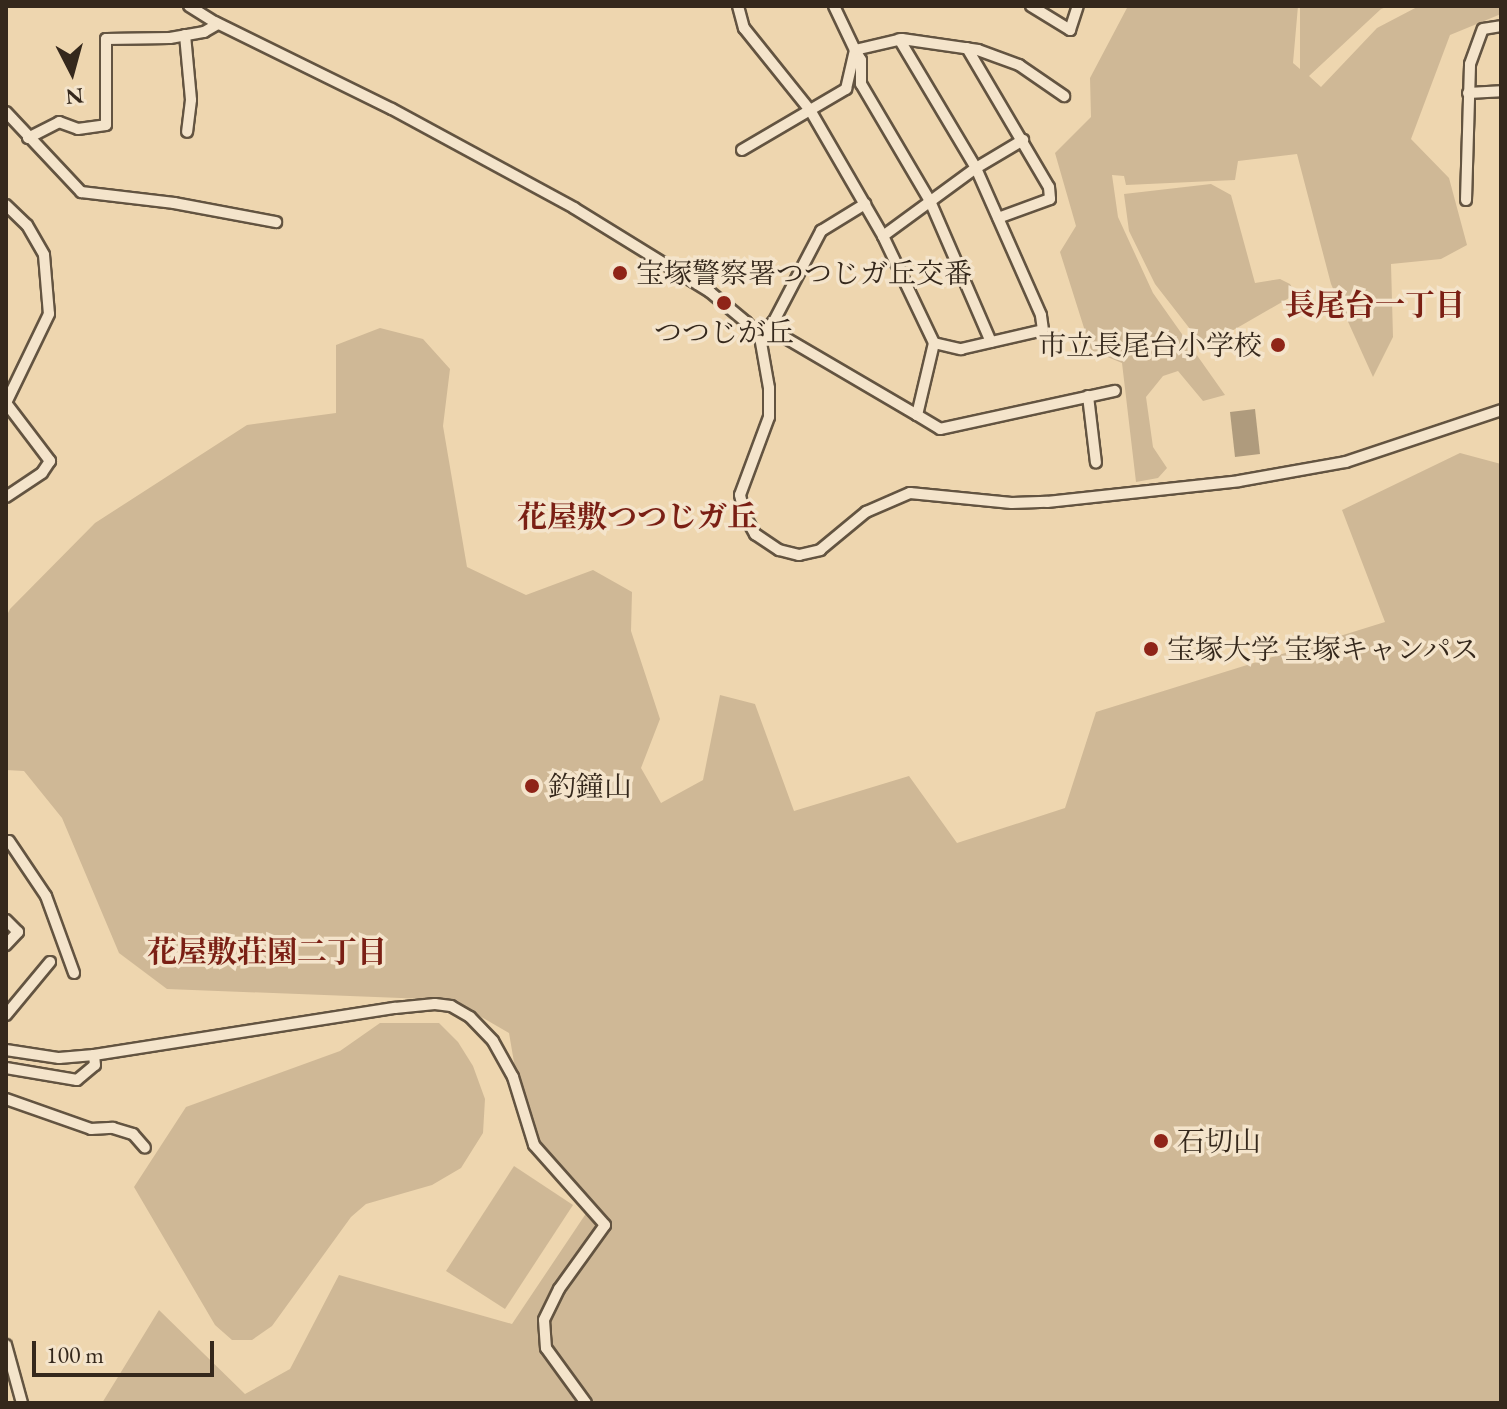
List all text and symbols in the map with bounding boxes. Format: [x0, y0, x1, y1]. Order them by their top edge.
north arrow [32, 32, 112, 112]
text: N [64, 81, 85, 112]
place label: 宝塚警察署つつじガ丘交番 [636, 256, 972, 290]
marker: 宝塚警察署つつじガ丘交番 [611, 264, 629, 282]
district label: 長尾台一丁目 [1285, 287, 1465, 323]
marker: つつじが丘 [715, 294, 733, 312]
place label: つつじが丘 [654, 315, 794, 349]
place label: 市立長尾台小学校 [1038, 328, 1262, 362]
marker: 市立長尾台小学校 [1269, 336, 1287, 354]
district label: 花屋敷つつじガ丘 [517, 499, 757, 535]
place label: 宝塚大学 宝塚キャンパス [1167, 632, 1481, 666]
marker: 宝塚大学 宝塚キャンパス [1142, 640, 1160, 658]
place label: 釣鐘山 [548, 769, 632, 803]
marker: 釣鐘山 [523, 777, 541, 795]
district label: 花屋敷荘園二丁目 [147, 934, 387, 970]
place label: 石切山 [1177, 1124, 1261, 1158]
marker: 石切山 [1152, 1132, 1170, 1150]
scale bar [36, 1325, 218, 1375]
text: 100 m [46, 1339, 104, 1370]

